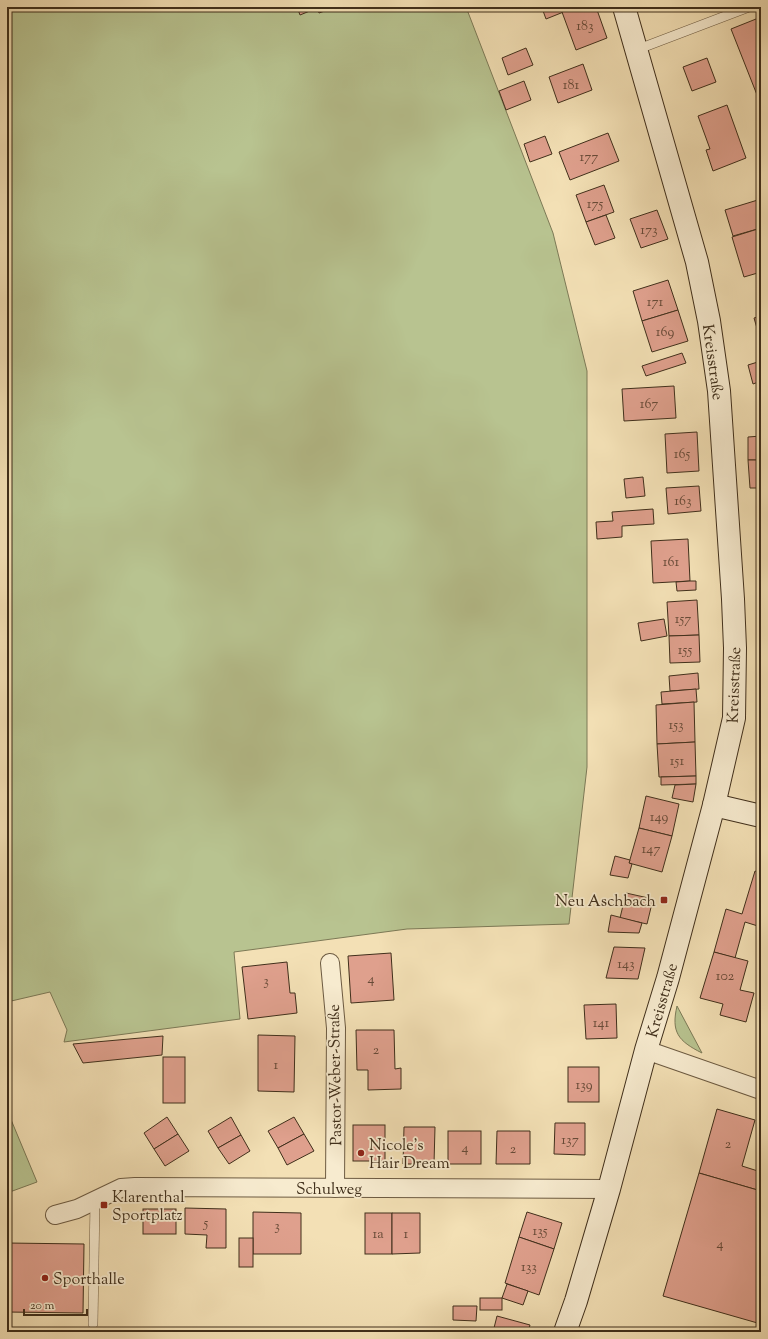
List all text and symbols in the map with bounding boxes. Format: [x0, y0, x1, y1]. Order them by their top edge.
house number: 183 [576, 17, 594, 37]
house number: 181 [563, 76, 579, 96]
house number: 177 [580, 148, 598, 168]
house number: 175 [587, 195, 603, 215]
house number: 173 [640, 221, 658, 241]
house number: 171 [647, 293, 664, 313]
house number: 169 [656, 323, 674, 343]
street label: Kreisstraße [695, 323, 728, 402]
house number: 167 [640, 395, 658, 415]
house number: 165 [674, 445, 690, 465]
house number: 163 [674, 492, 692, 512]
house number: 161 [663, 553, 679, 573]
house number: 157 [675, 610, 691, 630]
house number: 155 [678, 641, 692, 661]
street label: Kreisstraße [723, 646, 748, 724]
house number: 153 [668, 716, 684, 736]
house number: 151 [670, 752, 684, 772]
house number: 149 [650, 808, 668, 828]
house number: 147 [642, 840, 660, 860]
place label: Neu Aschbach [555, 891, 657, 914]
marker: Neu Aschbach [659, 895, 669, 905]
house number: 143 [617, 955, 635, 975]
street label: Kreisstraße [642, 961, 685, 1041]
house number: 102 [716, 967, 735, 987]
house number: 4 [367, 970, 375, 990]
house number: 3 [263, 972, 269, 992]
street label: Pastor-Weber-Straße [324, 1004, 349, 1146]
house number: 141 [593, 1014, 610, 1034]
house number: 2 [373, 1041, 380, 1061]
house number: 1 [274, 1056, 279, 1076]
house number: 139 [575, 1076, 593, 1096]
house number: 137 [561, 1131, 579, 1151]
place label: Nicole's Hair Dream [369, 1135, 450, 1176]
house number: 2 [725, 1135, 732, 1155]
house number: 4 [461, 1139, 469, 1159]
house number: 2 [510, 1140, 517, 1160]
marker: Nicole's Hair Dream [356, 1148, 366, 1158]
street label: Schulweg [296, 1179, 362, 1202]
place label: Klarenthal Sportplatz [112, 1187, 185, 1228]
marker: Klarenthal Sportplatz [99, 1200, 109, 1210]
house number: 5 [203, 1214, 209, 1234]
house number: 3 [274, 1217, 280, 1237]
house number: 135 [532, 1222, 548, 1242]
house number: 1a [372, 1225, 384, 1245]
house number: 1 [404, 1225, 409, 1245]
house number: 4 [716, 1235, 724, 1255]
house number: 133 [521, 1258, 537, 1278]
place label: Sporthalle [53, 1269, 125, 1292]
marker: Sporthalle [40, 1273, 50, 1283]
scale bar [24, 1291, 87, 1317]
text: 20 m [30, 1297, 55, 1315]

